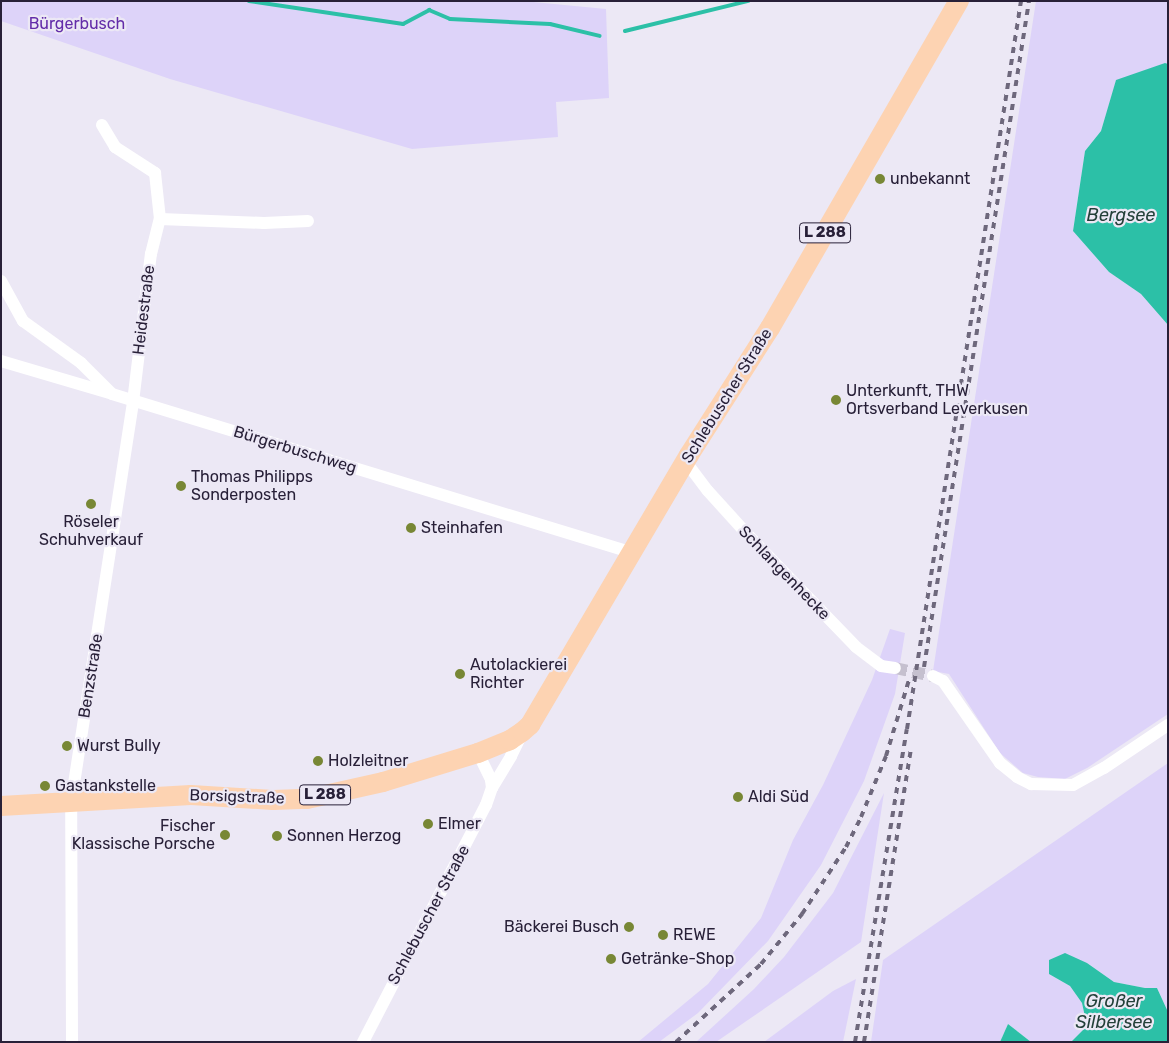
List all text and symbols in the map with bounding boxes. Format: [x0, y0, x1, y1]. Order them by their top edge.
park label: Bürgerbusch [29, 14, 125, 34]
place label: unbekannt [890, 169, 970, 189]
marker: unbekannt [874, 173, 886, 185]
water label: Bergsee [1087, 204, 1155, 226]
road number: L 288 [799, 220, 851, 246]
street label: Heidestraße [129, 264, 159, 356]
street label: Schlebuscher Straße [678, 325, 776, 467]
place label: Unterkunft, THW Ortsverband Leverkusen [846, 381, 1028, 419]
marker: Unterkunft, THW Ortsverband Leverkusen [830, 394, 842, 406]
street label: Bürgerbuschweg [231, 422, 359, 478]
place label: Thomas Philipps Sonderposten [191, 467, 313, 505]
marker: Thomas Philipps Sonderposten [175, 480, 187, 492]
marker: Röseler Schuhverkauf [85, 498, 97, 510]
place label: Röseler Schuhverkauf [39, 512, 143, 550]
place label: Steinhafen [421, 518, 503, 538]
marker: Steinhafen [405, 522, 417, 534]
street label: Schlangenhecke [734, 522, 834, 624]
street label: Benzstraße [75, 632, 107, 720]
place label: Autolackierei Richter [470, 655, 567, 693]
marker: Autolackierei Richter [454, 668, 466, 680]
place label: Wurst Bully [77, 736, 161, 756]
marker: Wurst Bully [61, 740, 73, 752]
place label: Holzleitner [328, 751, 408, 771]
marker: Holzleitner [312, 755, 324, 767]
place label: Gastankstelle [55, 776, 156, 796]
marker: Gastankstelle [39, 780, 51, 792]
road number: L 288 [299, 782, 351, 808]
street label: Borsigstraße [189, 786, 285, 808]
place label: Aldi Süd [748, 787, 809, 807]
marker: Aldi Süd [732, 791, 744, 803]
place label: Elmer [438, 814, 481, 834]
place label: Fischer Klassische Porsche [72, 816, 215, 854]
marker: Elmer [422, 818, 434, 830]
place label: Sonnen Herzog [287, 826, 401, 846]
marker: Fischer Klassische Porsche [219, 829, 231, 841]
marker: Sonnen Herzog [271, 830, 283, 842]
street label: Schlebuscher Straße [384, 842, 474, 988]
place label: Bäckerei Busch [504, 917, 619, 937]
marker: Bäckerei Busch [623, 921, 635, 933]
place label: REWE [673, 925, 716, 945]
marker: REWE [657, 929, 669, 941]
place label: Getränke-Shop [621, 949, 734, 969]
marker: Getränke-Shop [605, 953, 617, 965]
water label: Großer Silbersee [1076, 991, 1152, 1034]

